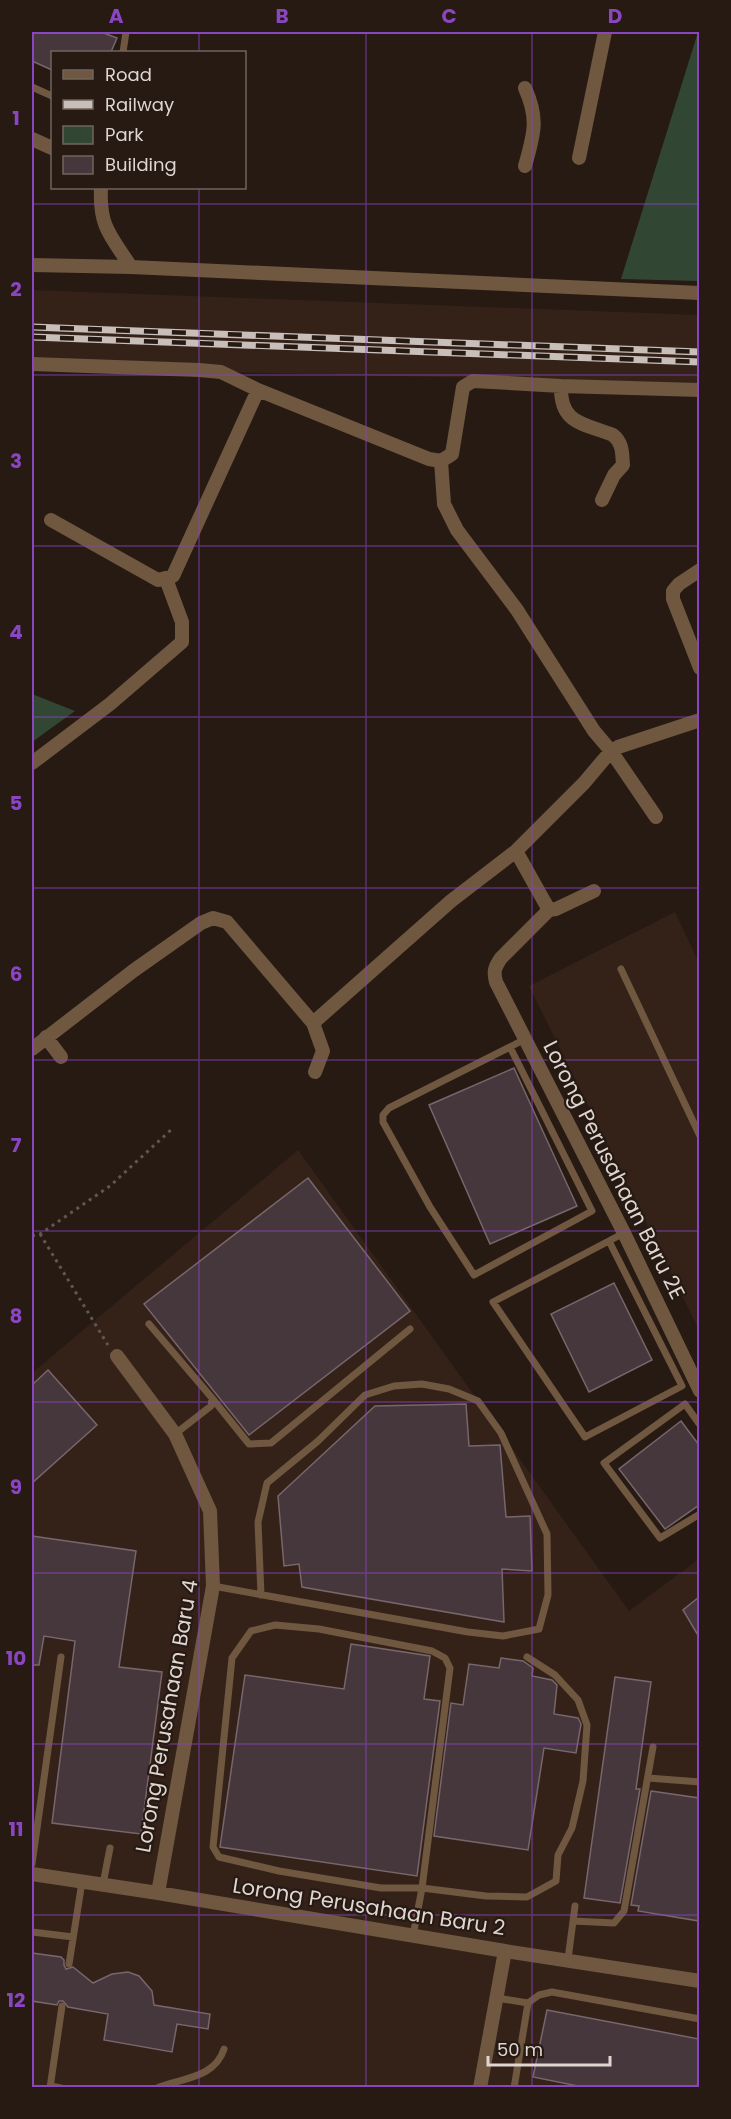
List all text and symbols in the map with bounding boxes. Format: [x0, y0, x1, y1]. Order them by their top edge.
text: A [109, 2, 124, 30]
text: B [275, 2, 289, 30]
text: C [441, 2, 457, 30]
text: D [608, 2, 622, 30]
legend [51, 51, 246, 189]
text: Road [105, 62, 152, 87]
text: Railway [105, 92, 174, 117]
text: 1 [12, 104, 20, 132]
text: Park [105, 122, 144, 147]
text: Building [105, 152, 177, 177]
text: 2 [10, 275, 22, 303]
text: 3 [10, 447, 22, 475]
text: 4 [9, 618, 23, 646]
text: 5 [10, 789, 23, 817]
text: 6 [10, 960, 22, 988]
street label: Lorong Perusahaan Baru 2E [537, 1036, 692, 1304]
text: 7 [11, 1131, 22, 1159]
text: 8 [10, 1302, 22, 1330]
text: 9 [10, 1473, 22, 1501]
street label: Lorong Perusahaan Baru 4 [128, 1577, 205, 1855]
text: 10 [6, 1644, 26, 1672]
text: 11 [8, 1815, 24, 1843]
street label: Lorong Perusahaan Baru 2 [231, 1871, 507, 1942]
text: 12 [7, 1986, 25, 2014]
scale bar [488, 2029, 610, 2067]
text: 50 m [497, 2037, 543, 2062]

